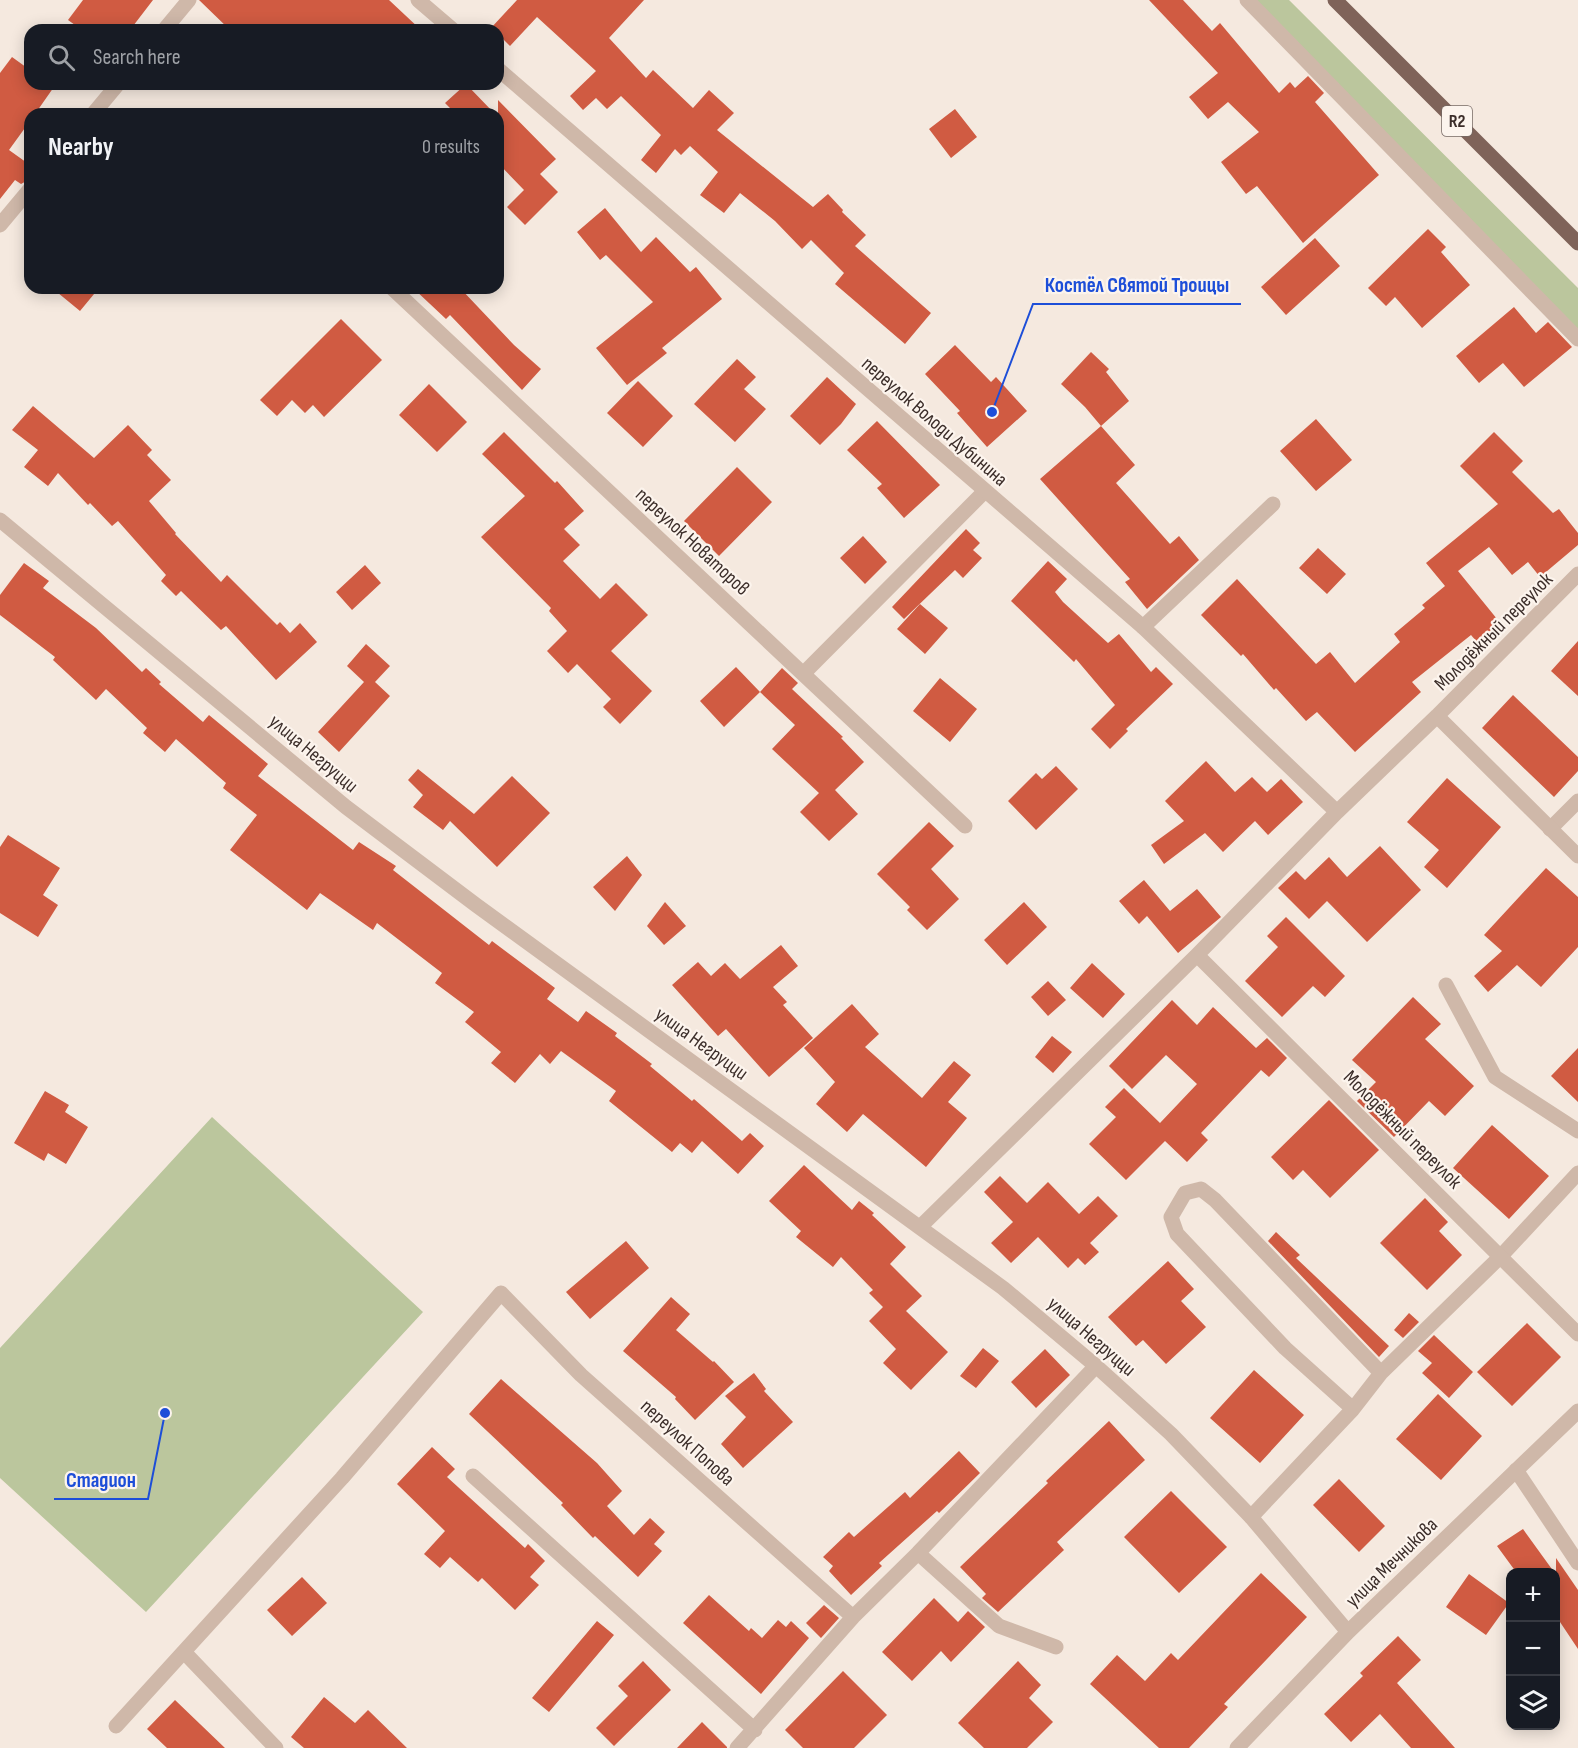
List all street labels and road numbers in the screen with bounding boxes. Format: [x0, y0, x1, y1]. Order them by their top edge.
road number: R2 [1442, 106, 1472, 136]
street label: переулок Володи Дубинина [857, 352, 1012, 492]
street label: переулок Новаторов [630, 483, 754, 601]
street label: Молодёжный переулок [1430, 567, 1558, 696]
street label: улица Негруцци [264, 710, 363, 798]
street label: улица Негруцци [650, 1002, 753, 1086]
street label: Молодёжный переулок [1338, 1066, 1467, 1194]
street label: улица Негруцци [1042, 1292, 1140, 1382]
street label: переулок Попова [635, 1394, 739, 1491]
street label: улица Мечникова [1341, 1513, 1443, 1613]

